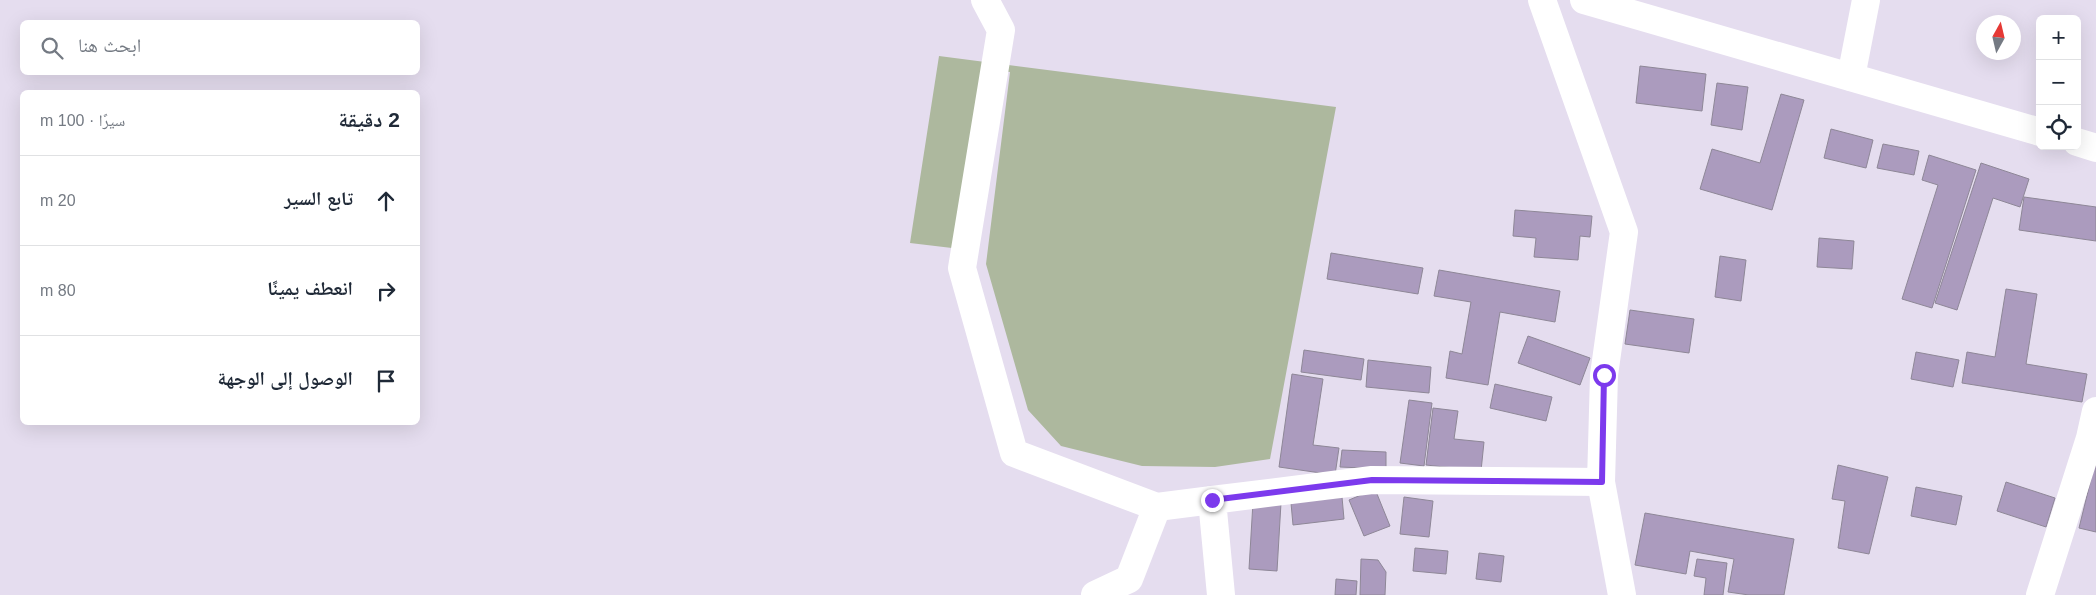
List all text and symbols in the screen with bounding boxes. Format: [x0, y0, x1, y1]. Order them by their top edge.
north arrow [1976, 15, 2021, 60]
map controls [2036, 15, 2081, 150]
button: + [2036, 15, 2081, 60]
search box [20, 20, 420, 75]
icon: search [38, 34, 66, 62]
text: ابحث هنا [78, 35, 141, 56]
button: − [2036, 60, 2081, 105]
button: locate [2036, 105, 2081, 150]
text: 2 دقيقة [338, 108, 400, 131]
text: سيرًا · 100 m [40, 112, 125, 129]
icon: ahead [372, 187, 400, 215]
text: تابع السير [284, 188, 353, 209]
text: 20 m [40, 192, 76, 209]
icon: right [372, 277, 400, 305]
text: انعطف يمينًا [267, 278, 353, 299]
text: 80 m [40, 282, 76, 299]
route start [1593, 364, 1616, 387]
icon: arrive [372, 367, 400, 395]
text: الوصول إلى الوجهة [217, 368, 353, 389]
route end [1201, 489, 1224, 512]

